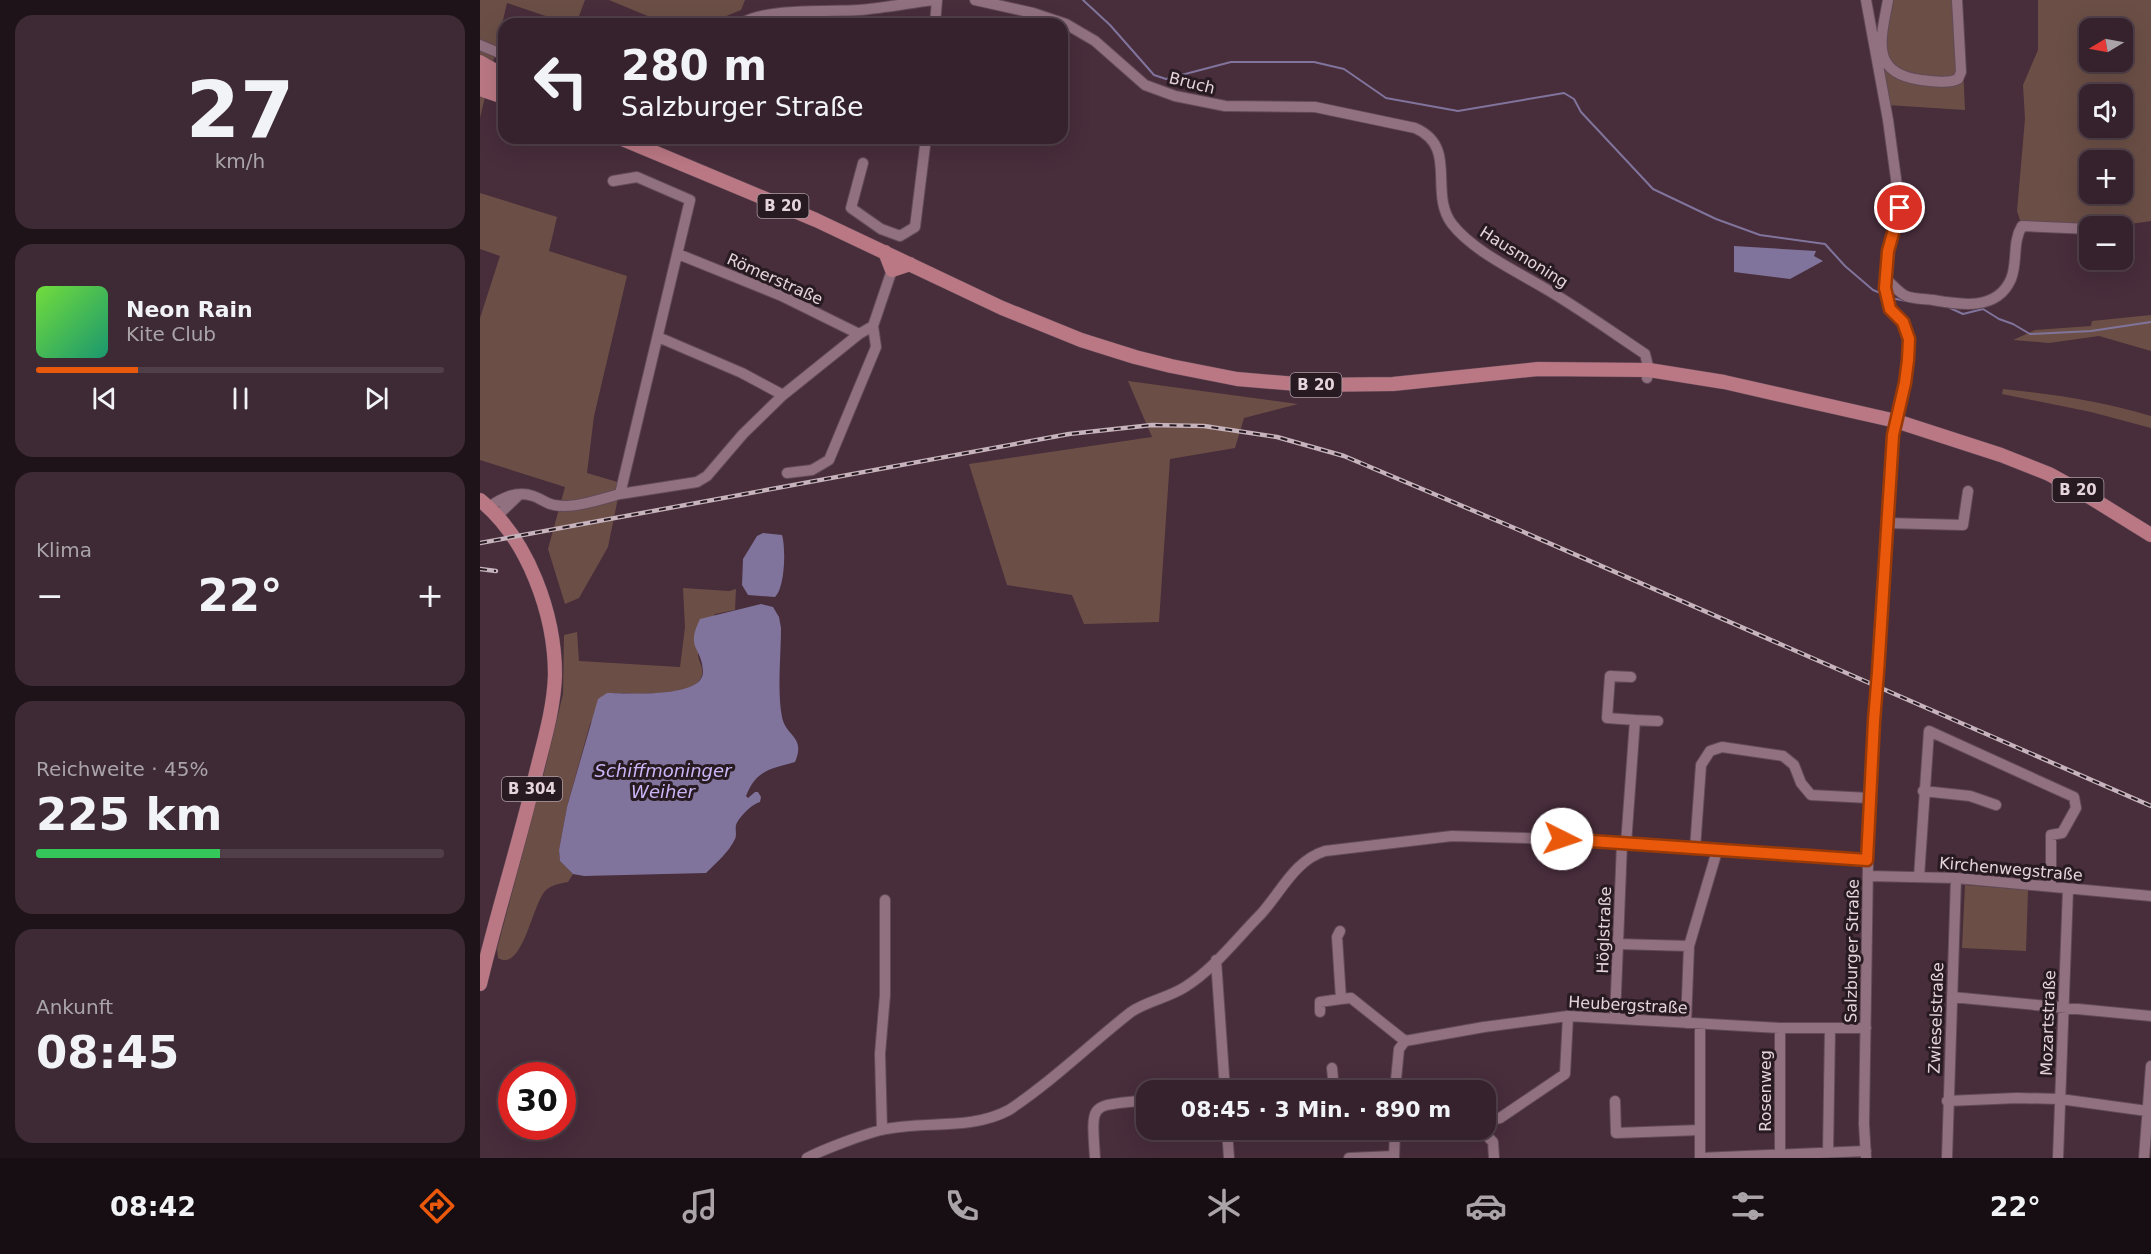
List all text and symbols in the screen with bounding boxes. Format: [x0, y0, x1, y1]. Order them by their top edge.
north arrow [2079, 18, 2133, 72]
map controls [2079, 18, 2133, 270]
text: 280 m [621, 41, 767, 90]
icon: left [522, 42, 600, 120]
text: 27 [186, 65, 294, 155]
street label: Bruch [1167, 68, 1217, 98]
button: sound [2079, 84, 2133, 138]
text: Salzburger Straße [621, 91, 864, 122]
text: km/h [215, 149, 265, 173]
button: + [2079, 150, 2133, 204]
pin [1874, 182, 1925, 233]
icon: arrive [1883, 191, 1916, 224]
road number: B 20 [758, 194, 808, 218]
button: − [2079, 216, 2133, 270]
street label: Hausmoning [1476, 222, 1572, 292]
street label: Römerstraße [724, 249, 826, 309]
text: Neon Rain [126, 297, 253, 322]
text: Kite Club [126, 322, 216, 346]
road number: B 20 [1290, 373, 1342, 397]
icon: previous [88, 382, 121, 415]
icon: pause [224, 382, 257, 415]
icon: next [360, 382, 393, 415]
road number: B 20 [2052, 478, 2104, 502]
text: Klima [36, 538, 92, 562]
text: 22° [197, 569, 283, 622]
text: − [36, 576, 64, 615]
text: + [416, 576, 444, 615]
text: Reichweite · 45% [36, 757, 208, 781]
water label: Schiffmoninger Weiher [595, 760, 733, 802]
road number: B 304 [502, 777, 562, 801]
text: 225 km [36, 788, 222, 841]
position arrow [1530, 807, 1594, 871]
street label: Kirchenwegstraße [1938, 853, 2084, 885]
street label: Salzburger Straße [1841, 879, 1863, 1023]
street label: Höglstraße [1593, 886, 1615, 974]
street label: Zwieselstraße [1925, 962, 1947, 1074]
street label: Mozartstraße [2037, 970, 2059, 1076]
street label: Heubergstraße [1568, 992, 1688, 1018]
text: Ankunft [36, 995, 113, 1019]
text: 08:45 [36, 1026, 179, 1079]
street label: Rosenweg [1756, 1050, 1775, 1132]
speed limit sign: 30 [498, 1062, 576, 1140]
text: 08:45 · 3 Min. · 890 m [1181, 1097, 1451, 1122]
icon: directions [416, 1185, 458, 1227]
icon: music [679, 1185, 721, 1227]
icon: phone [941, 1185, 983, 1227]
icon: climate [1203, 1185, 1245, 1227]
icon: car [1465, 1185, 1507, 1227]
icon: filters [1727, 1185, 1769, 1227]
text: 08:42 [110, 1191, 196, 1222]
text: 22° [1990, 1191, 2041, 1222]

